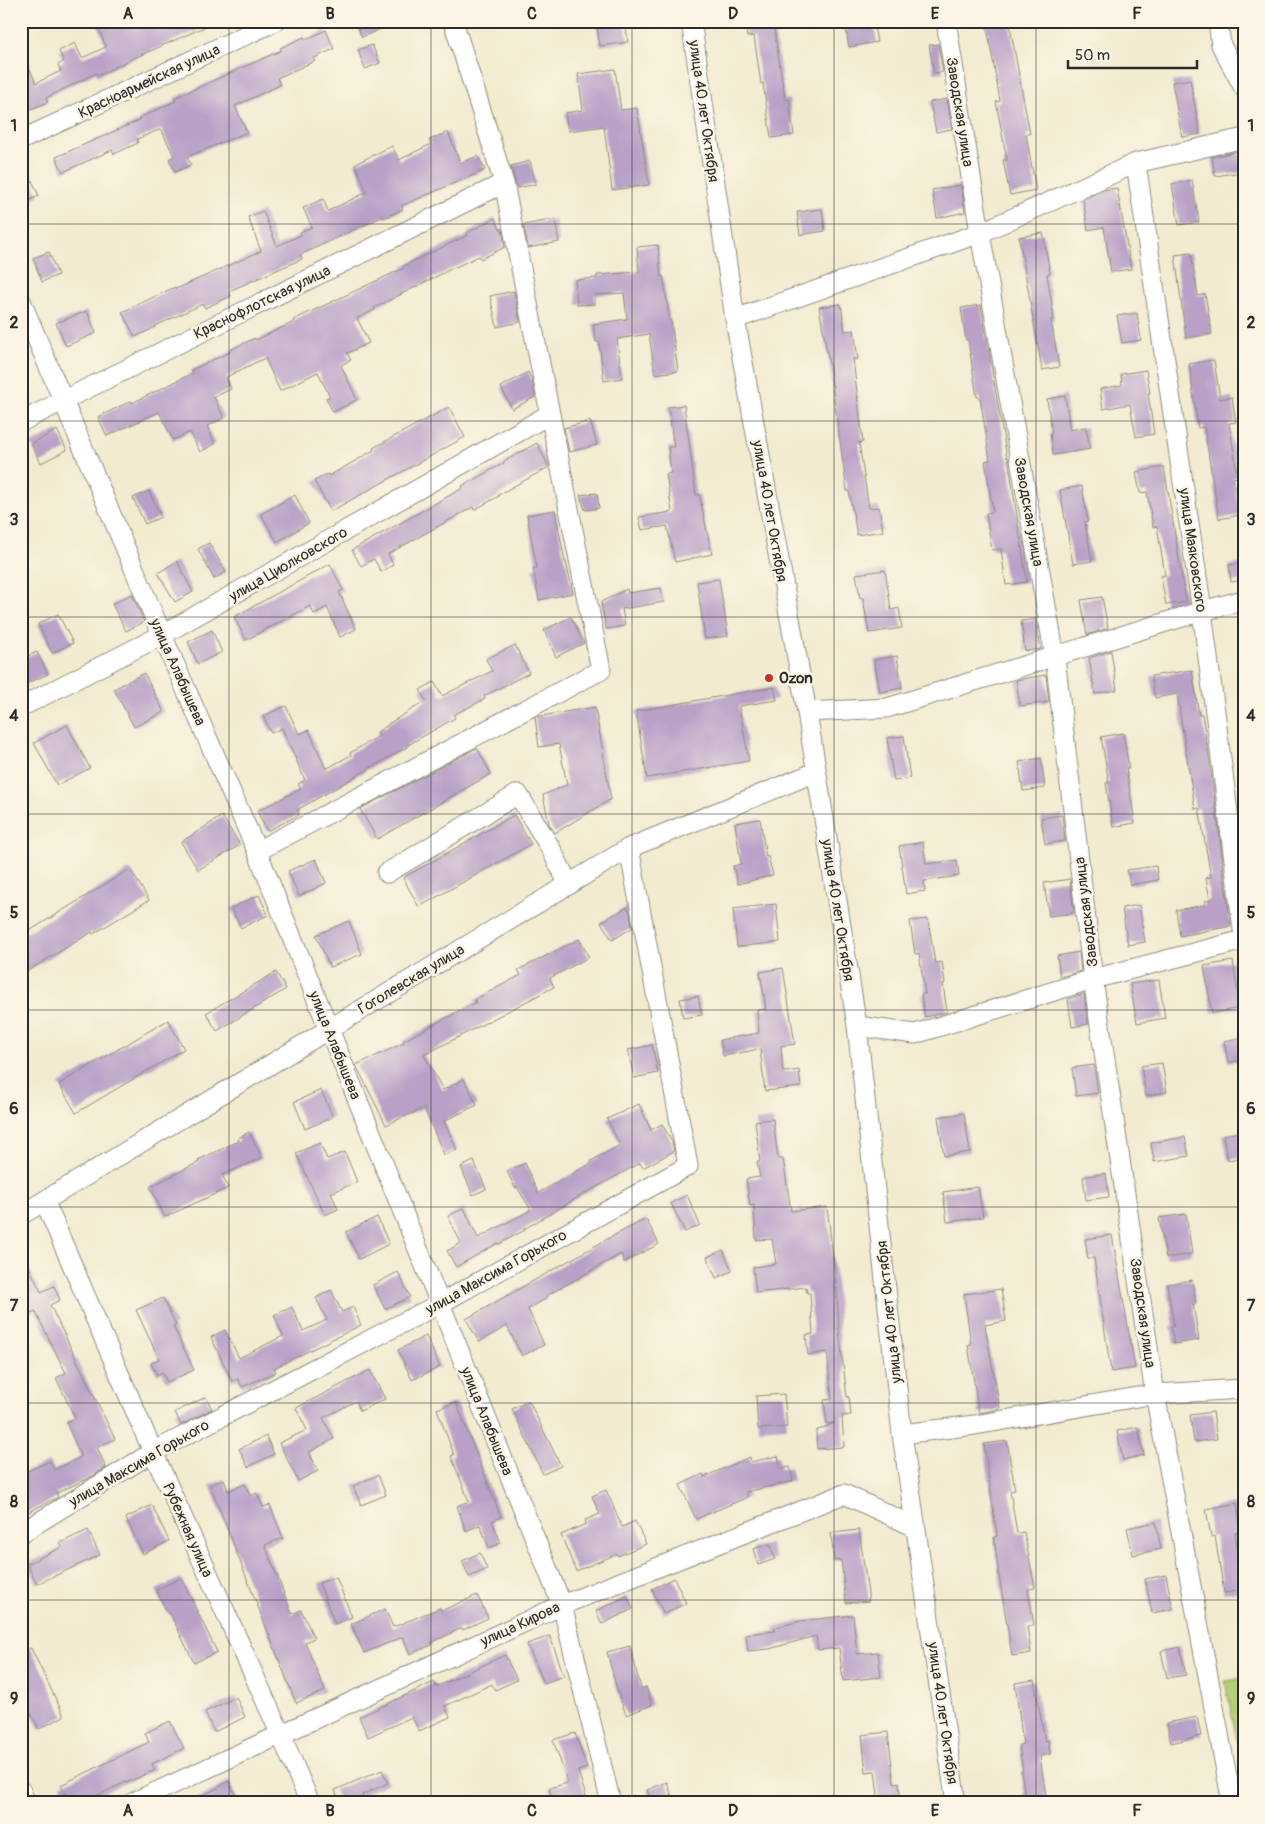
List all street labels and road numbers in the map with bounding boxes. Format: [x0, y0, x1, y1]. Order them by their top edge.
street label: улица 40 лет Октября [684, 38, 723, 183]
street label: Красноармейская улица [75, 40, 223, 123]
street label: Заводская улица [941, 56, 978, 168]
street label: Краснофлотская улица [191, 261, 334, 344]
street label: улица 40 лет Октября [748, 438, 791, 583]
street label: Заводская улица [1010, 456, 1047, 568]
street label: улица Маяковского [1174, 486, 1211, 613]
street label: улица Циолковского [225, 523, 351, 607]
street label: улица Алабышева [145, 615, 210, 729]
street label: улица 40 лет Октября [817, 837, 858, 982]
street label: Заводская улица [1070, 856, 1103, 968]
street label: Гоголевская улица [354, 940, 468, 1019]
street label: улица Алабышева [304, 987, 365, 1102]
street label: улица Максима Горького [421, 1226, 570, 1320]
street label: улица 40 лет Октября [873, 1240, 907, 1385]
street label: Заводская улица [1125, 1257, 1160, 1369]
street label: улица Алабышева [456, 1363, 517, 1478]
street label: улица Максима Горького [65, 1416, 213, 1512]
street label: Рубежная улица [158, 1480, 217, 1580]
street label: улица Кирова [477, 1598, 563, 1652]
street label: улица 40 лет Октября [923, 1640, 962, 1785]

